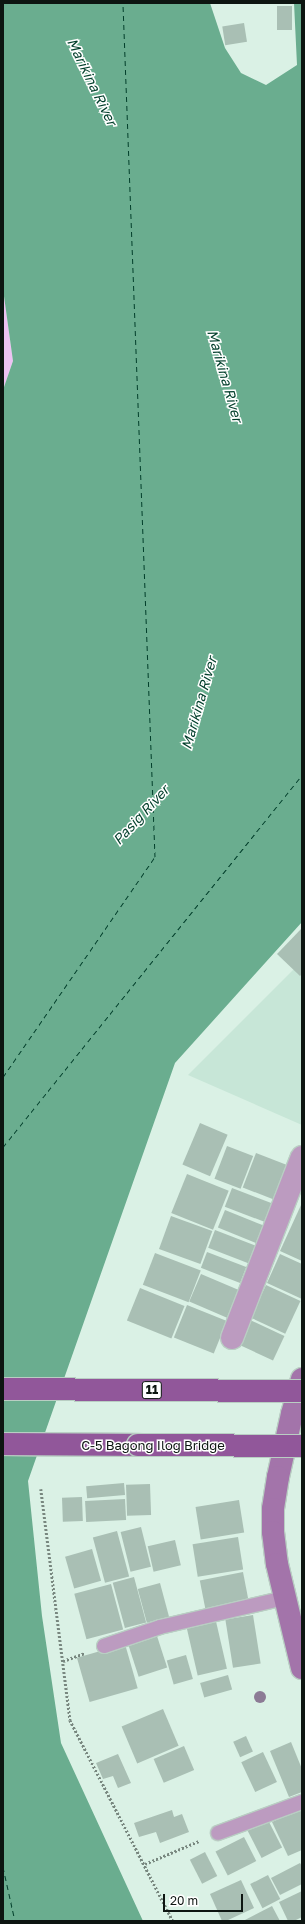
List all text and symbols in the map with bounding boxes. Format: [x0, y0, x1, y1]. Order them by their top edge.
water label: Marikina River [64, 36, 120, 128]
water label: Marikina River [204, 328, 246, 424]
water label: Marikina River [178, 655, 220, 751]
water label: Pasig River [109, 782, 173, 848]
road number: 11 [141, 1380, 163, 1400]
street label: C-5 Bagong Ilog Bridge [81, 1437, 225, 1453]
scale bar [165, 1886, 245, 1912]
text: 20 m [170, 1893, 198, 1908]

